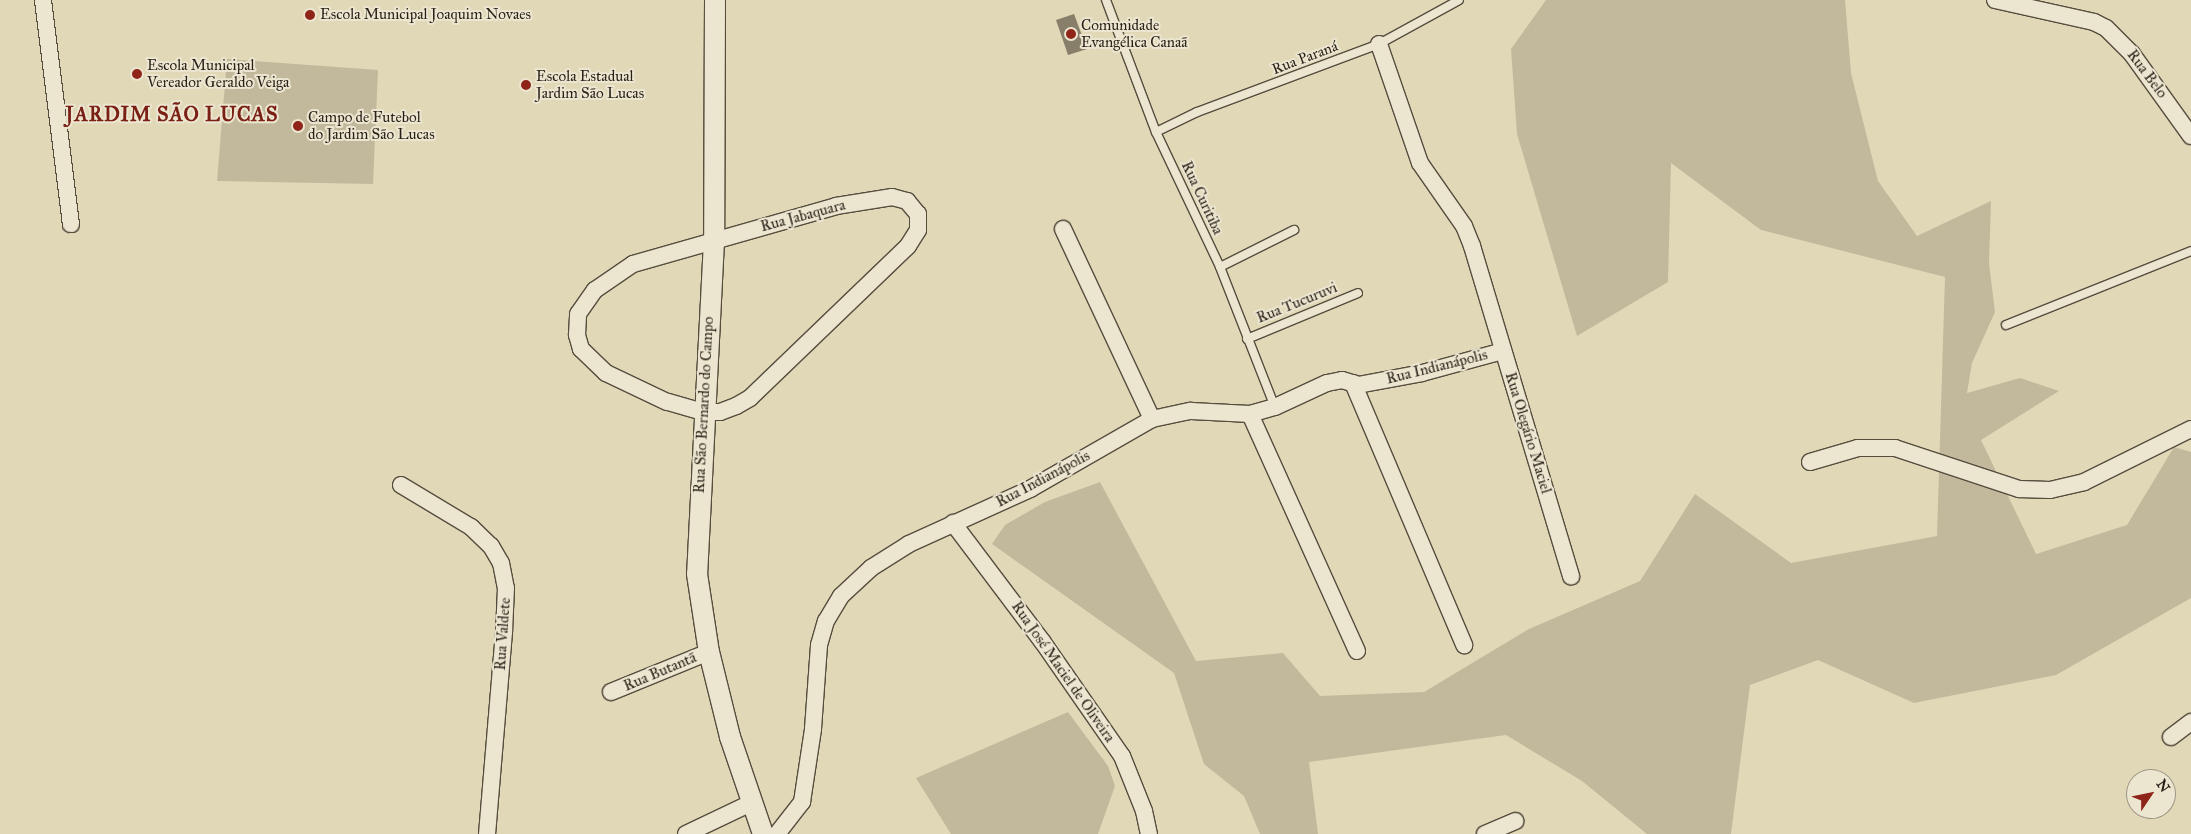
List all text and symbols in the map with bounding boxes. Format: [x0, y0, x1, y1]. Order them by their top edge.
place label: Escola Municipal Joaquim Novaes [320, 6, 531, 24]
marker: Escola Municipal Joaquim Novaes [304, 9, 316, 21]
place label: Comunidade Evangélica Canaã [1081, 16, 1188, 51]
marker: Comunidade Evangélica Canaã [1065, 28, 1077, 40]
street label: Rua Paraná [1270, 37, 1340, 79]
street label: Rua Belo [2123, 46, 2171, 102]
place label: Escola Municipal Vereador Geraldo Veiga [147, 56, 289, 91]
place label: Escola Estadual Jardim São Lucas [536, 67, 644, 102]
marker: Escola Municipal Vereador Geraldo Veiga [131, 68, 143, 80]
marker: Escola Estadual Jardim São Lucas [520, 79, 532, 91]
district label: JARDIM SÃO LUCAS [63, 102, 281, 126]
place label: Campo de Futebol do Jardim São Lucas [308, 108, 435, 143]
marker: Campo de Futebol do Jardim São Lucas [292, 120, 304, 132]
street label: Rua Curitiba [1177, 158, 1227, 238]
street label: Rua Jabaquara [759, 196, 847, 236]
street label: Rua Tucuruvi [1254, 279, 1340, 327]
street label: Rua São Bernardo do Campo [690, 316, 718, 494]
street label: Rua Indianápolis [1384, 346, 1490, 388]
street label: Rua Olegário Maciel [1501, 370, 1555, 496]
street label: Rua Indianápolis [993, 447, 1093, 511]
street label: Rua Valdete [491, 597, 515, 671]
street label: Rua José Maciel de Oliveira [1007, 598, 1119, 746]
street label: Rua Butantã [621, 649, 699, 695]
north arrow [2126, 769, 2176, 819]
text: N [2153, 776, 2173, 796]

